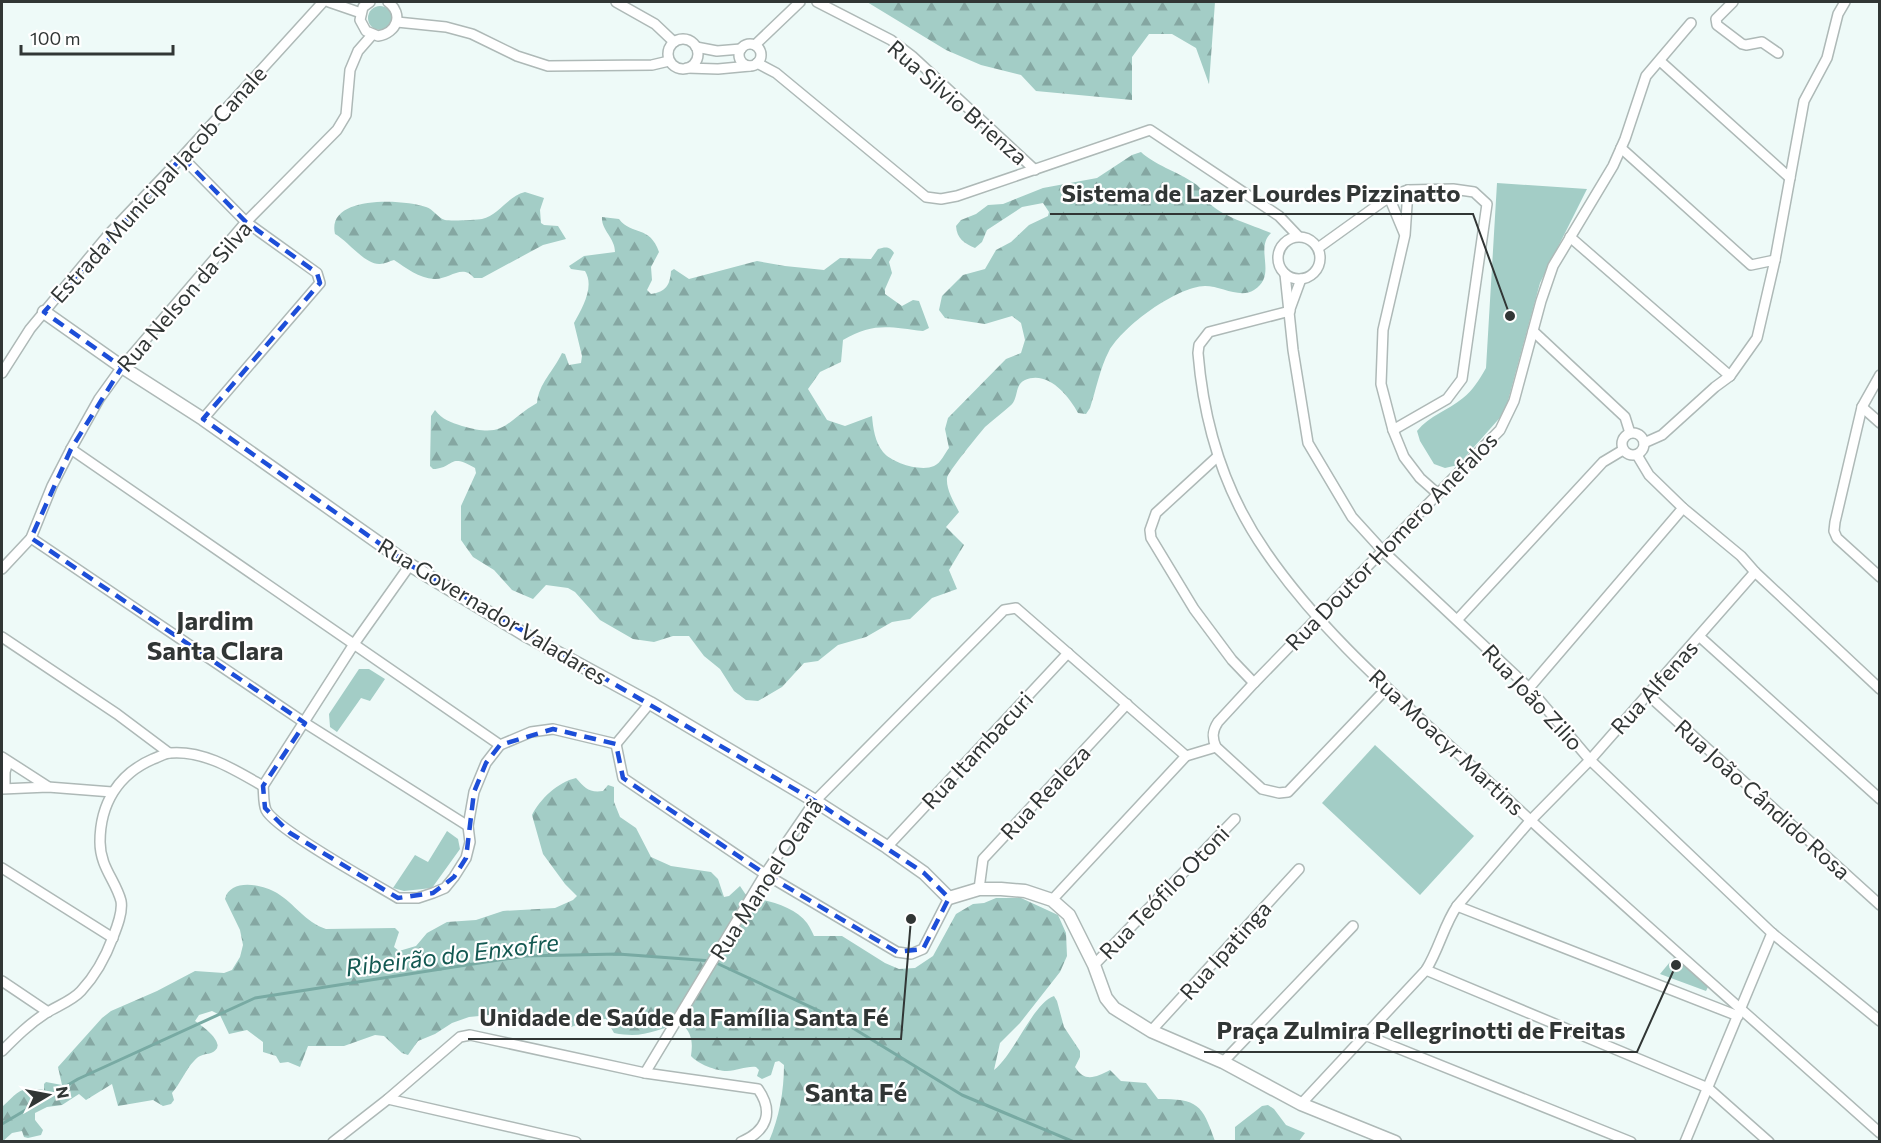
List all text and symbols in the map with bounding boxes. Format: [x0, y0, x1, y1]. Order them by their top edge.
scale bar [21, 18, 172, 56]
text: 100 m [30, 27, 80, 49]
street label: Rua Silvio Brienza [883, 34, 1033, 170]
street label: Estrada Municipal Jacob Canale [44, 60, 272, 308]
callout: Sistema de Lazer Lourdes Pizzinatto [1050, 172, 1473, 214]
text: Sistema de Lazer Lourdes Pizzinatto [1062, 178, 1460, 207]
street label: Rua Nelson da Silva [111, 215, 257, 377]
street label: Rua Doutor Homero Anefalos [1279, 426, 1503, 656]
street label: Rua Governador Valadares [374, 532, 612, 690]
district label: Jardim Santa Clara [147, 604, 283, 665]
street label: Rua Alfenas [1605, 634, 1703, 740]
street label: Rua João Zilio [1477, 638, 1589, 756]
street label: Rua Moacyr Martins [1364, 663, 1530, 821]
street label: Rua Itambacuri [916, 686, 1038, 814]
street label: Rua João Cândido Rosa [1670, 713, 1856, 885]
street label: Rua Realeza [994, 739, 1096, 845]
street label: Rua Manoel Ocanã [704, 793, 828, 965]
street label: Rua Teófilo Otoni [1093, 820, 1235, 964]
street label: Rua Ipatinga [1174, 895, 1276, 1005]
water label: Ribeirão do Enxofre [344, 926, 561, 981]
callout: Unidade de Saúde da Família Santa Fé [468, 997, 901, 1039]
text: Unidade de Saúde da Família Santa Fé [479, 1002, 889, 1031]
callout: Praça Zulmira Pellegrinotti de Freitas [1204, 1010, 1637, 1052]
text: Praça Zulmira Pellegrinotti de Freitas [1217, 1015, 1625, 1044]
north arrow [18, 1065, 78, 1125]
district label: Santa Fé [805, 1076, 907, 1107]
text: N [53, 1085, 74, 1100]

